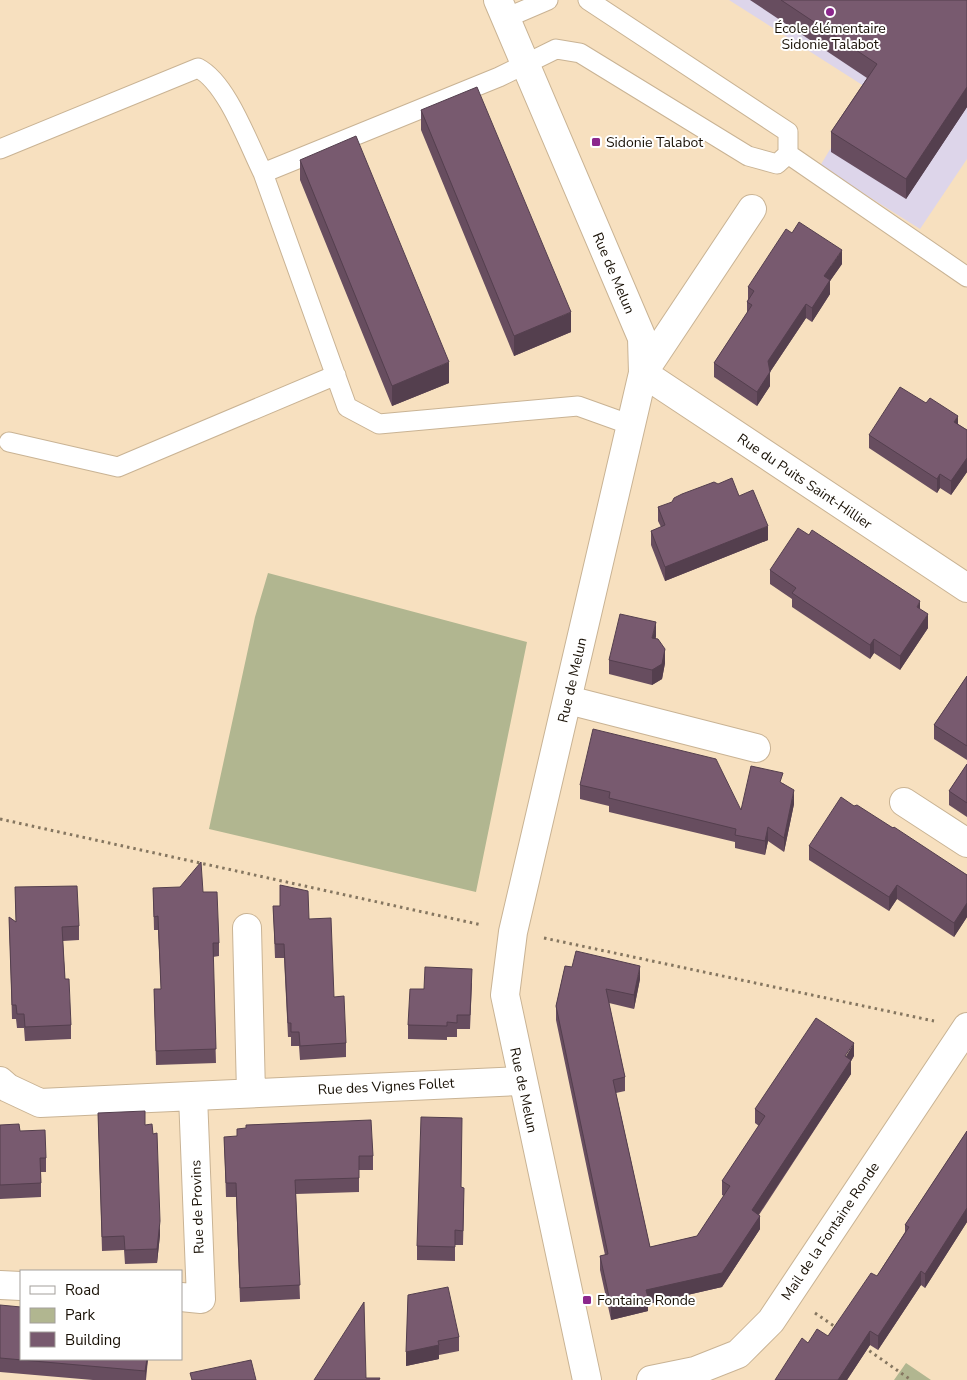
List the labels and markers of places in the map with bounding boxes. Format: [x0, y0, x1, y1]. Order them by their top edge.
marker: École élémentaire Sidonie Talabot [824, 6, 836, 18]
place label: École élémentaire Sidonie Talabot [774, 19, 886, 54]
place label: Sidonie Talabot [606, 133, 703, 152]
marker: Sidonie Talabot [590, 136, 602, 148]
place label: Fontaine Ronde [597, 1291, 695, 1310]
marker: Fontaine Ronde [581, 1294, 593, 1306]

